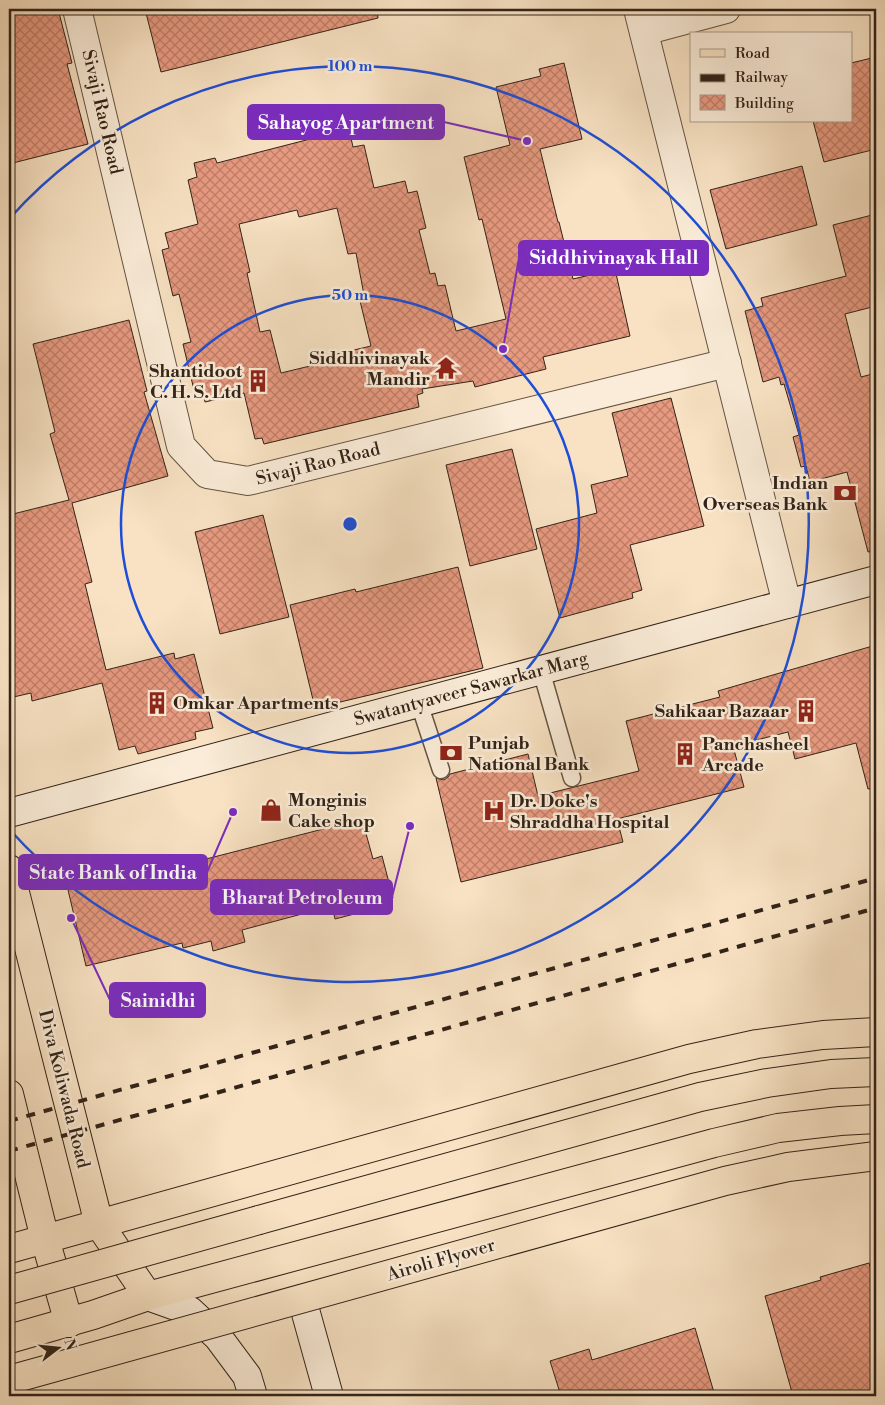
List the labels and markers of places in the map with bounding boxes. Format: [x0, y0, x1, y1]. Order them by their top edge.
callout: Sahayog Apartment [248, 105, 444, 139]
callout: Siddhivinayak Hall [519, 241, 708, 275]
place label: Siddhivinayak Mandir [309, 347, 431, 391]
temple icon: Siddhivinayak Mandir [433, 355, 459, 381]
place label: Shantidoot C. H. S. Ltd [149, 360, 243, 404]
building icon: Shantidoot C. H. S. Ltd [245, 368, 271, 394]
place label: Indian Overseas Bank [703, 472, 829, 516]
bank icon: Indian Overseas Bank [832, 480, 858, 506]
centre of rings [341, 515, 359, 533]
building icon: Omkar Apartments [144, 690, 170, 716]
place label: Omkar Apartments [173, 692, 339, 715]
building icon: Sahkaar Bazaar [793, 698, 819, 724]
place label: Sahkaar Bazaar [655, 700, 789, 723]
place label: Punjab National Bank [468, 732, 590, 776]
place label: Panchasheel Arcade [701, 733, 809, 777]
bank icon: Punjab National Bank [438, 740, 464, 766]
building icon: Panchasheel Arcade [672, 741, 698, 767]
place label: Monginis Cake shop [288, 789, 375, 833]
place label: Dr. Doke's Shraddha Hospital [510, 790, 670, 834]
shop icon: Monginis Cake shop [258, 797, 284, 823]
hospital icon: Dr. Doke's Shraddha Hospital [481, 798, 507, 824]
callout: State Bank of India [19, 855, 207, 889]
callout: Bharat Petroleum [211, 880, 392, 914]
callout: Sainidhi [110, 983, 205, 1017]

